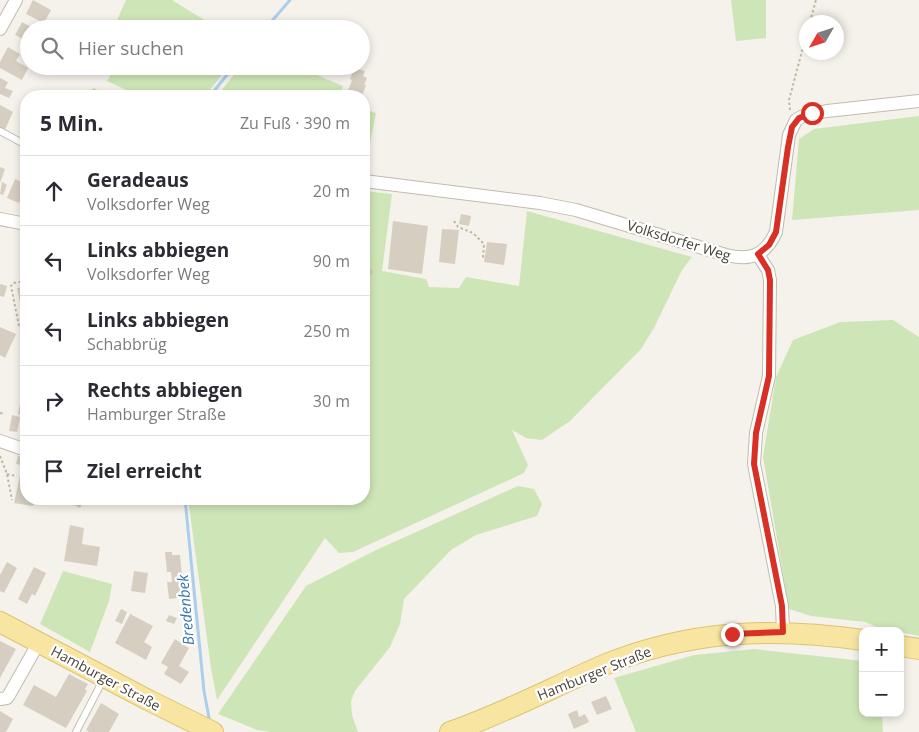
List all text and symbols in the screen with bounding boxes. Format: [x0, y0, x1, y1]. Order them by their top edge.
north arrow [799, 15, 844, 60]
search box [20, 20, 370, 75]
icon: search [38, 34, 66, 62]
text: Hier suchen [78, 35, 184, 61]
route start [801, 102, 824, 125]
text: 5 Min. [40, 109, 103, 137]
text: Zu Fuß · 390 m [240, 112, 350, 134]
text: Geradeaus [87, 167, 189, 193]
icon: ahead [40, 177, 68, 205]
text: 20 m [313, 180, 350, 202]
text: Volksdorfer Weg [87, 193, 210, 215]
street label: Volksdorfer Weg [625, 215, 733, 265]
text: Links abbiegen [87, 237, 229, 263]
icon: left [40, 247, 68, 275]
text: 90 m [313, 250, 350, 272]
text: Volksdorfer Weg [87, 263, 210, 285]
text: Links abbiegen [87, 307, 229, 333]
icon: left [40, 317, 68, 345]
text: 250 m [304, 320, 350, 342]
text: Schabbrüg [87, 333, 167, 355]
text: Rechts abbiegen [87, 377, 243, 403]
icon: right [40, 387, 68, 415]
text: 30 m [313, 390, 350, 412]
text: Hamburger Straße [87, 403, 226, 425]
icon: arrive [40, 457, 68, 485]
text: Ziel erreicht [87, 458, 202, 484]
water label: Bredenbek [172, 573, 198, 646]
route end [721, 623, 744, 646]
map controls [859, 627, 904, 717]
button: + [859, 627, 904, 672]
street label: Hamburger Straße [48, 641, 164, 715]
street label: Hamburger Straße [534, 641, 654, 705]
button: − [859, 672, 904, 717]

